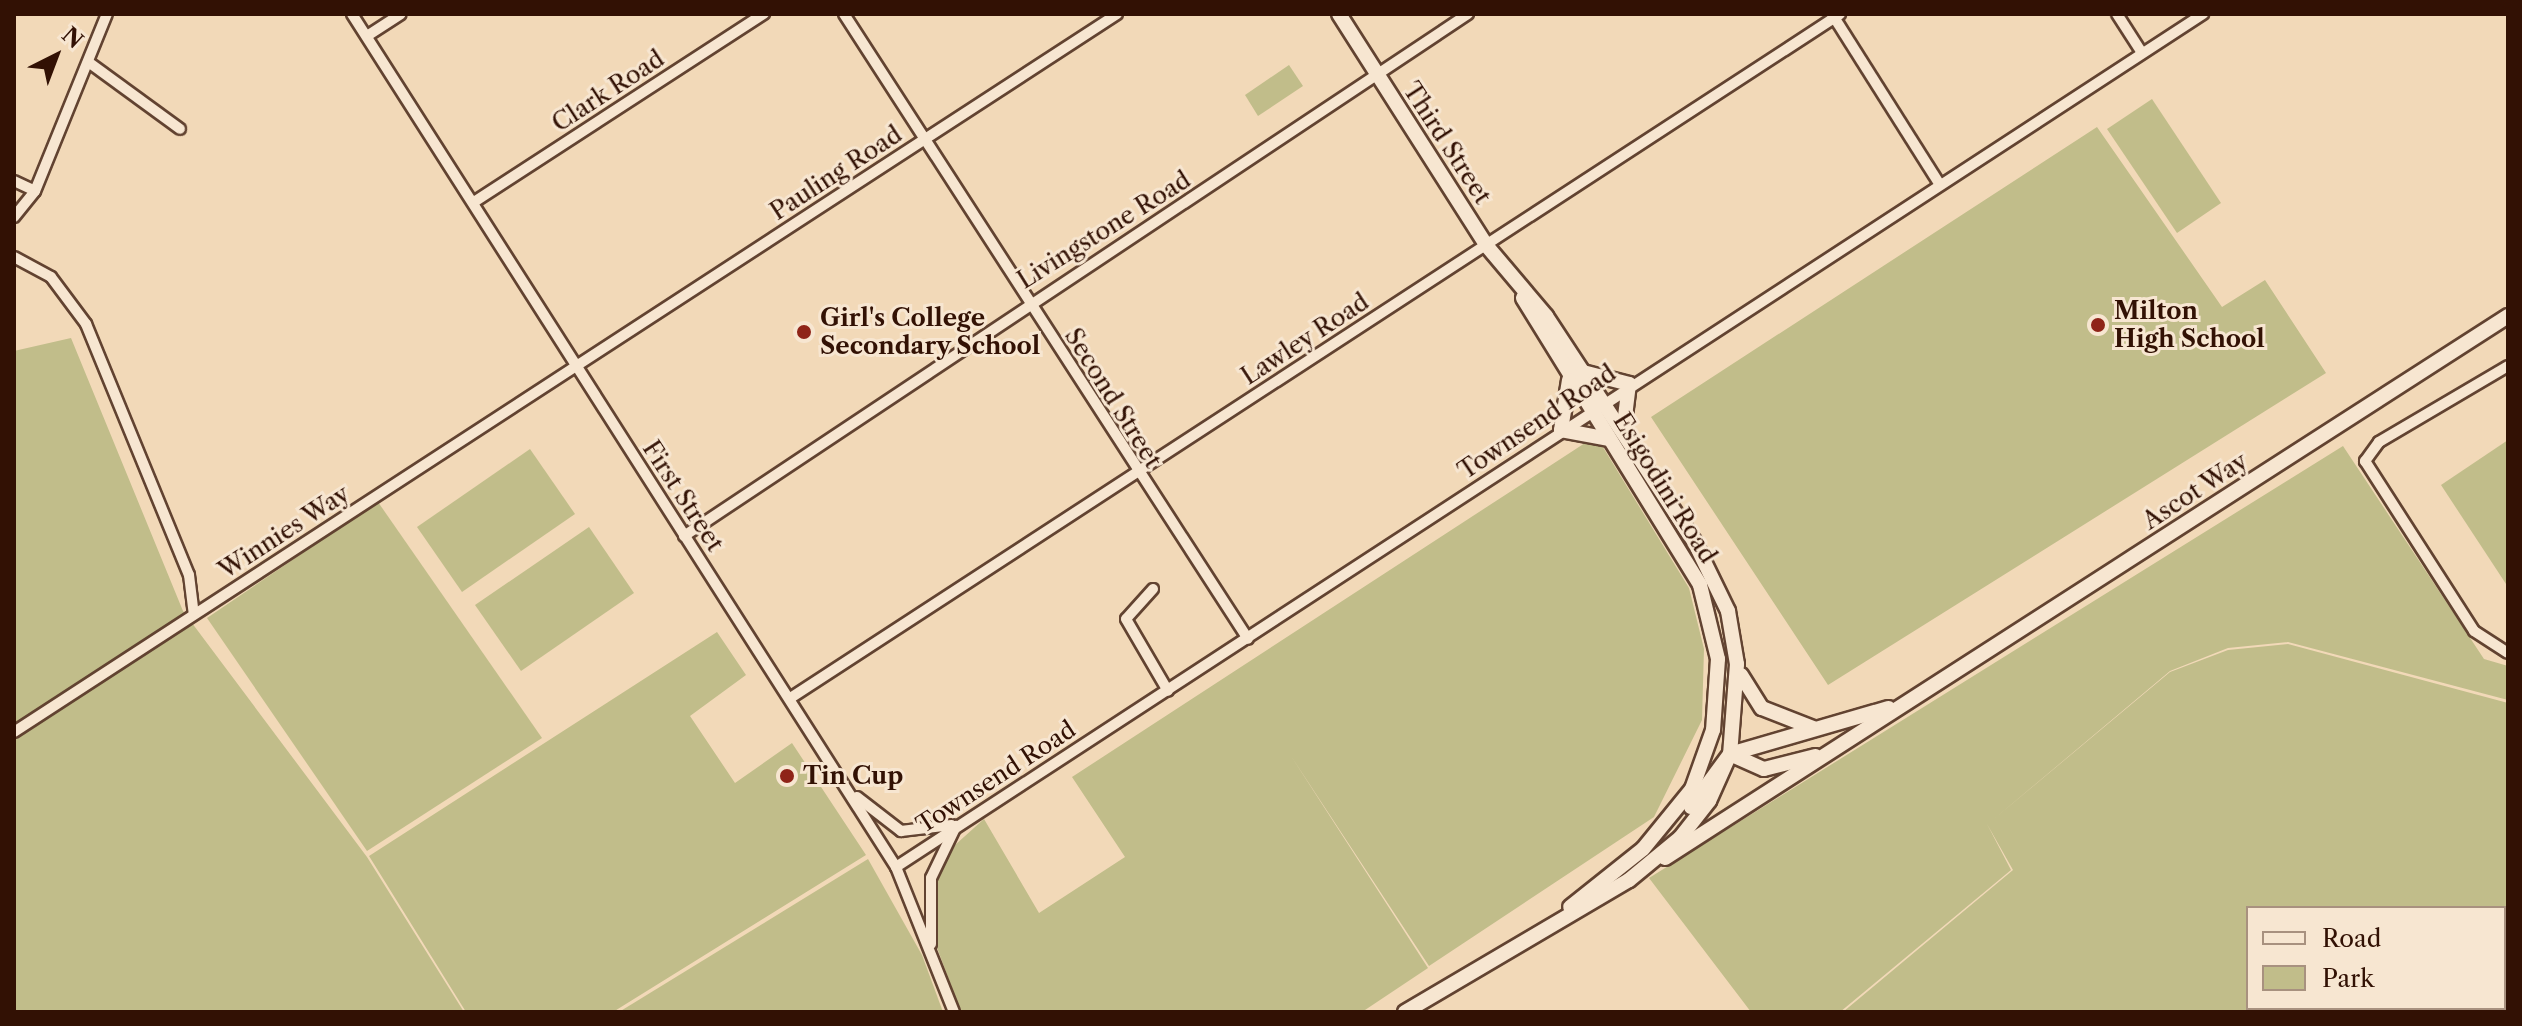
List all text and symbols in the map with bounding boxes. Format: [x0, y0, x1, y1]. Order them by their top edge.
north arrow [16, 16, 96, 96]
text: N [56, 21, 89, 54]
street label: Clark Road [546, 44, 670, 138]
street label: Third Street [1397, 77, 1497, 209]
street label: Pauling Road [765, 120, 907, 226]
street label: Livingstone Road [1012, 165, 1196, 295]
street label: Lawley Road [1236, 287, 1374, 391]
place label: Milton High School [2114, 297, 2265, 353]
place label: Girl's College Secondary School [820, 304, 1041, 360]
marker: Milton High School [2089, 316, 2107, 334]
marker: Girl's College Secondary School [795, 323, 813, 341]
street label: Second Street [1059, 323, 1167, 473]
street label: Townsend Road [1453, 359, 1621, 485]
street label: Esigodini Road [1607, 408, 1723, 568]
street label: First Street [637, 435, 729, 557]
street label: Ascot Way [2137, 446, 2253, 536]
street label: Winnies Way [213, 479, 355, 585]
street label: Townsend Road [911, 715, 1081, 839]
place label: Tin Cup [803, 762, 903, 790]
marker: Tin Cup [778, 767, 796, 785]
legend [2246, 906, 2506, 1010]
text: Road [2322, 924, 2381, 953]
text: Park [2322, 964, 2374, 993]

